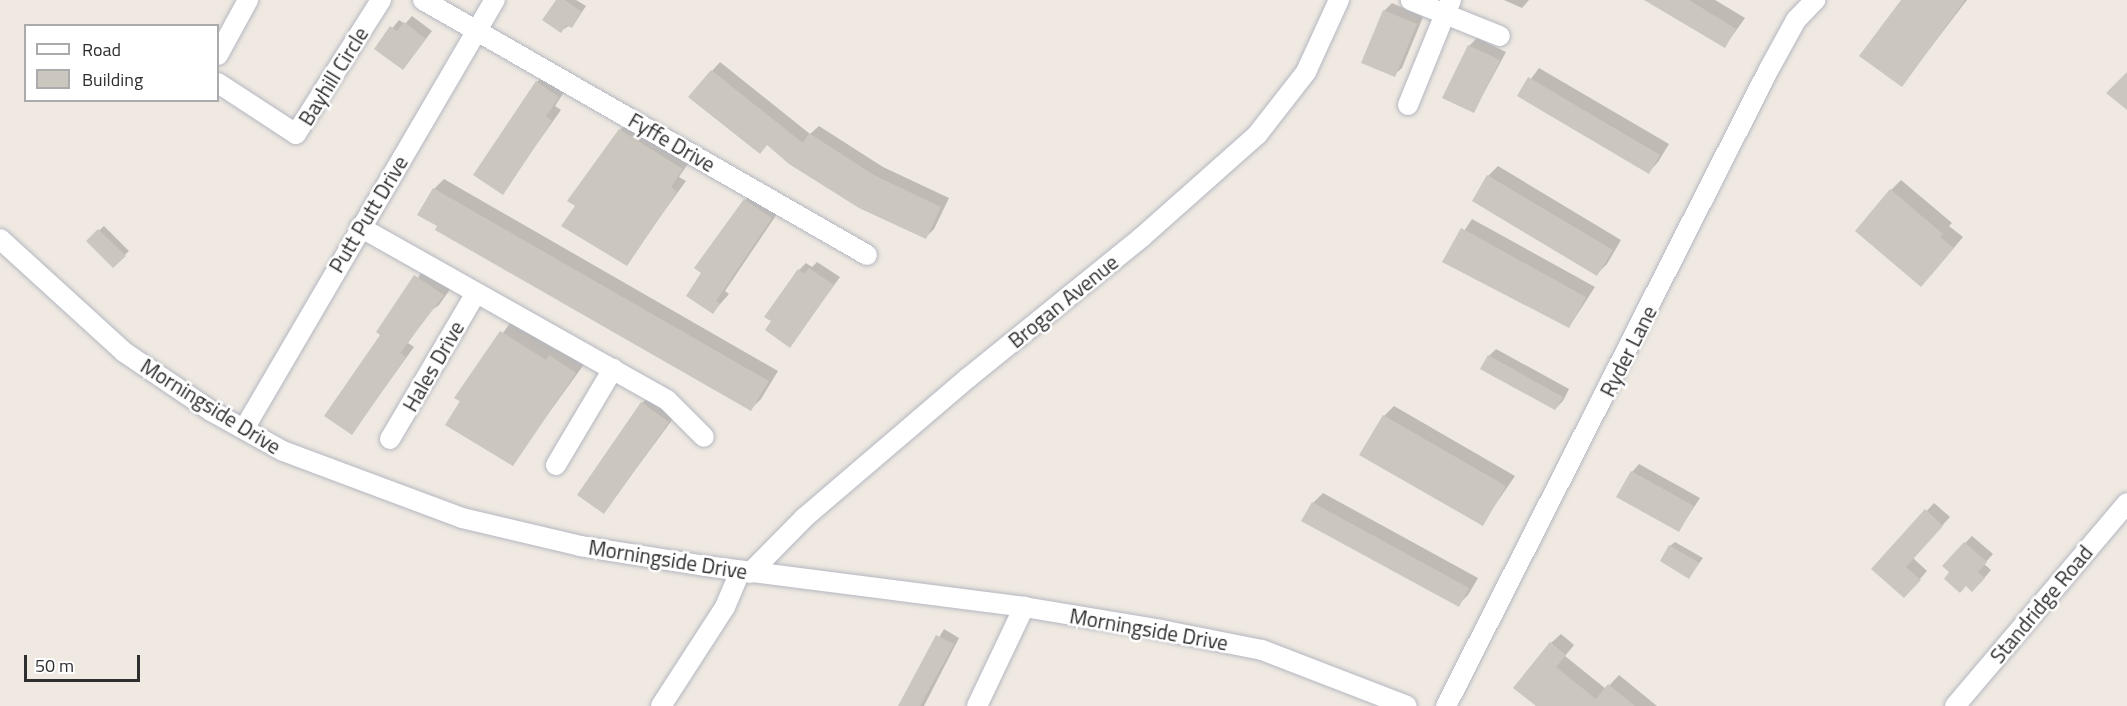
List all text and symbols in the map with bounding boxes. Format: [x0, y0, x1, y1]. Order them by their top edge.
street label: Bayhill Circle [293, 22, 373, 130]
legend [24, 24, 219, 102]
text: Road [82, 36, 121, 63]
text: Building [82, 66, 143, 93]
street label: Fyffe Drive [624, 107, 720, 177]
street label: Putt Putt Drive [323, 151, 413, 277]
street label: Brogan Avenue [1003, 249, 1123, 353]
street label: Ryder Lane [1594, 301, 1662, 401]
street label: Hales Drive [397, 316, 469, 416]
street label: Morningside Drive [136, 353, 286, 459]
street label: Morningside Drive [587, 534, 749, 584]
street label: Standridge Road [1984, 540, 2098, 668]
street label: Morningside Drive [1068, 603, 1230, 655]
scale bar [27, 643, 142, 681]
text: 50 m [35, 652, 74, 679]

